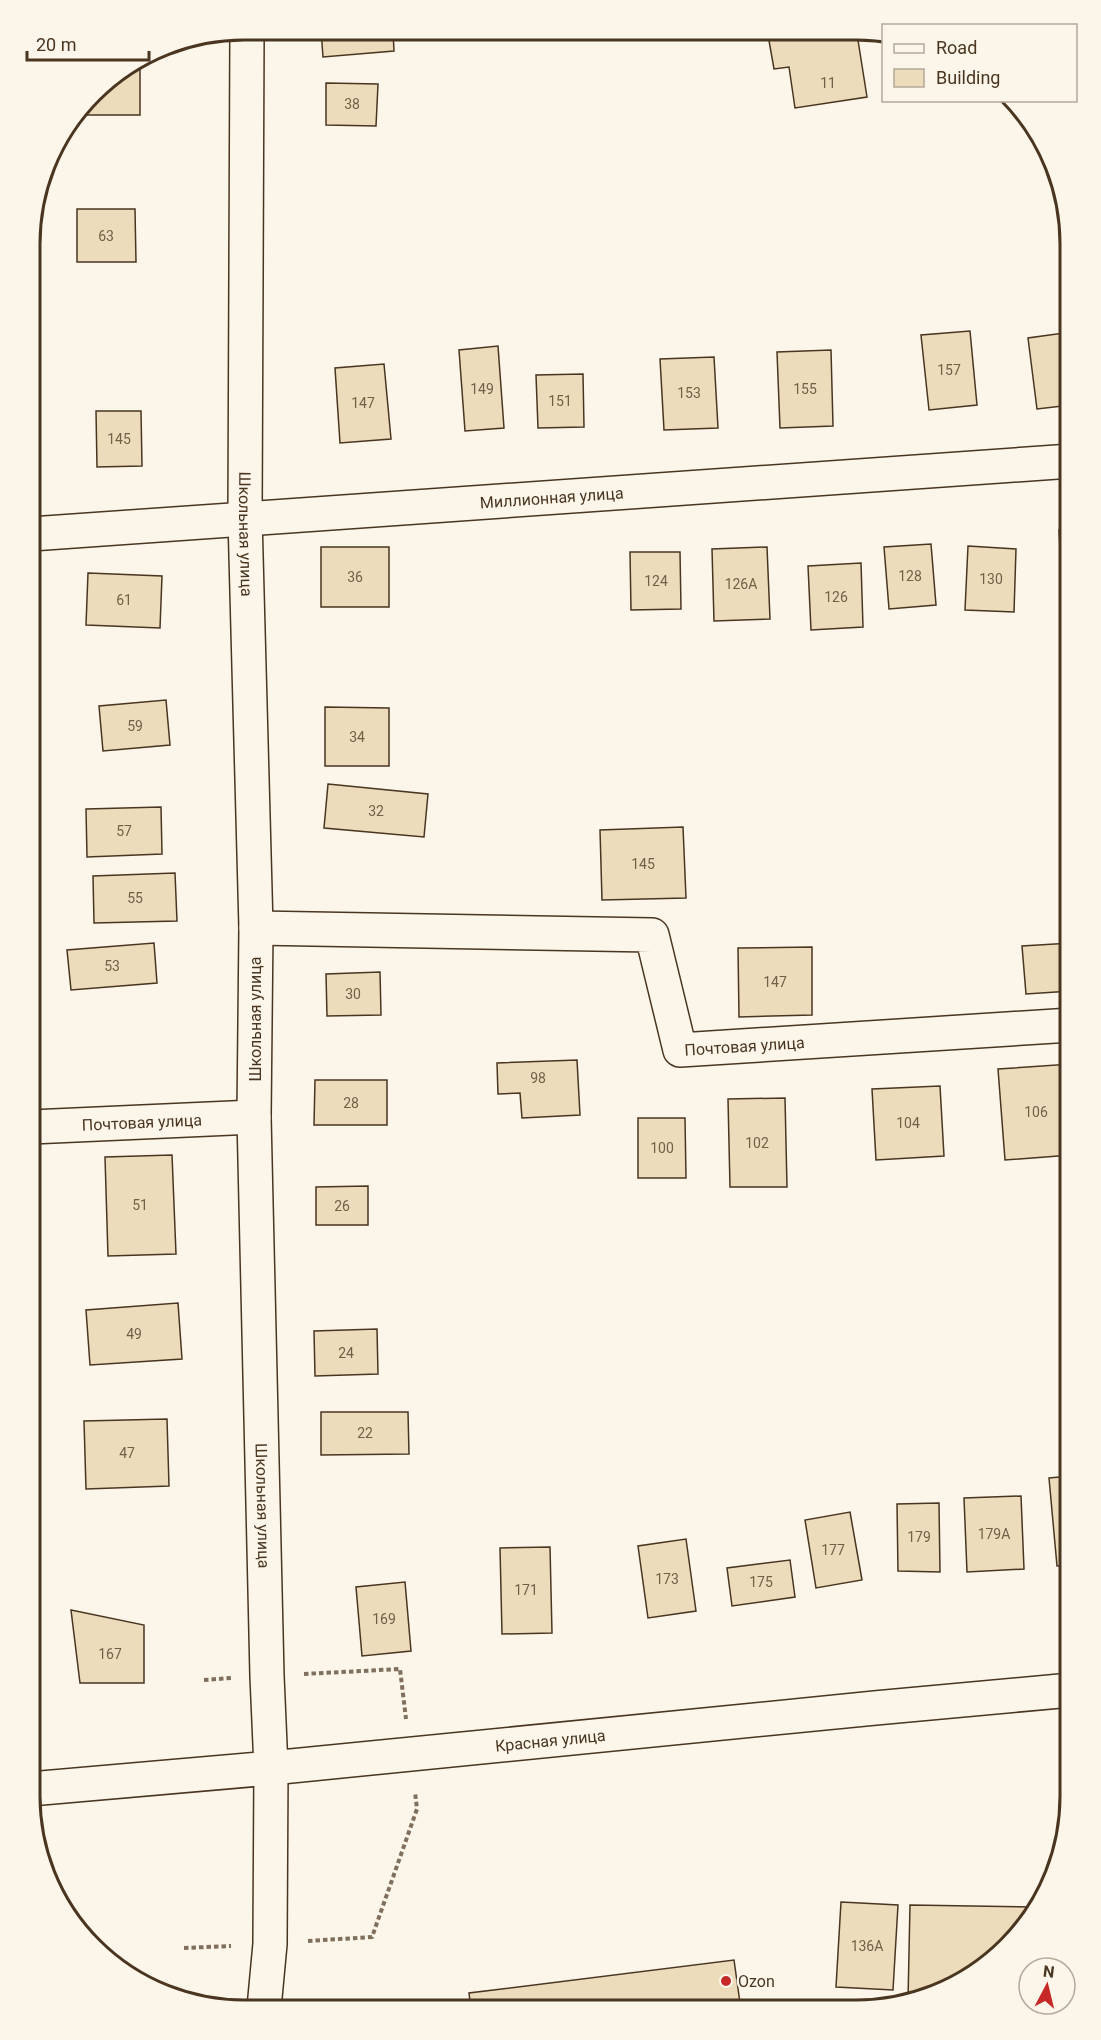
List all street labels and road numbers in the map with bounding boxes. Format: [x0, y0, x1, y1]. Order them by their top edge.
street label: Школьная улица [235, 471, 257, 597]
street label: Миллионная улица [479, 483, 624, 512]
street label: Школьная улица [246, 956, 265, 1082]
street label: Почтовая улица [684, 1033, 805, 1059]
street label: Почтовая улица [81, 1110, 202, 1134]
street label: Школьная улица [252, 1443, 274, 1568]
street label: Красная улица [494, 1725, 606, 1755]

